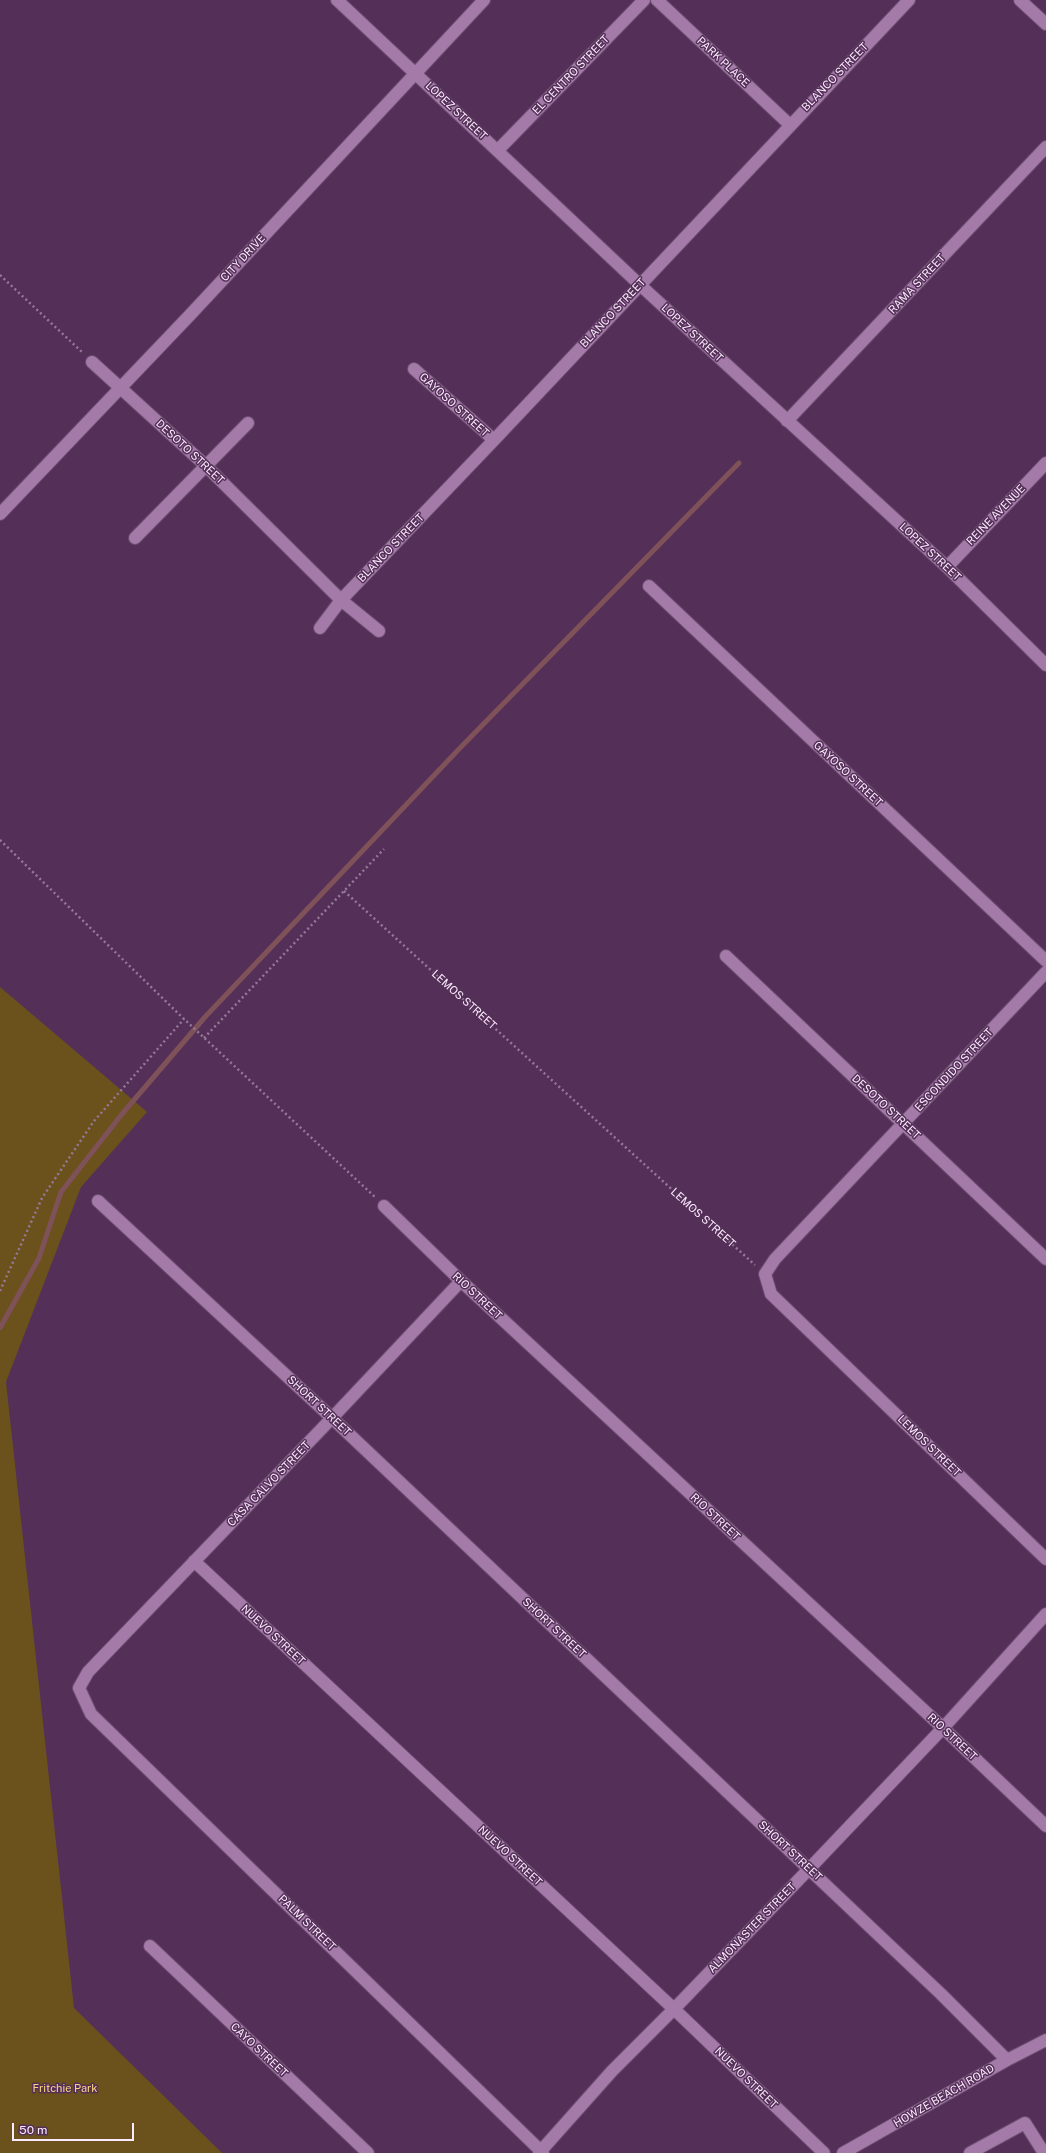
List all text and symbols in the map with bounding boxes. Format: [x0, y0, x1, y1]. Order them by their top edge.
street label: EL CENTRO STREET [530, 33, 612, 117]
street label: PARK PLACE [694, 34, 752, 90]
street label: BLANCO STREET [799, 40, 871, 114]
street label: LOPEZ STREET [422, 79, 490, 143]
street label: CITY DRIVE [218, 232, 268, 284]
street label: RAMA STREET [886, 251, 948, 317]
street label: BLANCO STREET [577, 276, 649, 350]
street label: LOPEZ STREET [658, 301, 726, 365]
street label: GAYOSO STREET [416, 370, 492, 440]
street label: DESOTO STREET [153, 417, 227, 487]
street label: REINE AVENUE [964, 482, 1028, 548]
street label: BLANCO STREET [355, 511, 427, 585]
street label: LOPEZ STREET [896, 520, 964, 584]
street label: GAYOSO STREET [811, 739, 885, 809]
street label: LEMOS STREET [429, 967, 499, 1033]
street label: ESCONDIDO STREET [912, 1026, 996, 1114]
street label: DESOTO STREET [849, 1072, 923, 1142]
street label: LEMOS STREET [668, 1185, 738, 1251]
street label: RIO STREET [449, 1270, 505, 1322]
street label: SHORT STREET [285, 1373, 353, 1439]
street label: LEMOS STREET [895, 1413, 963, 1479]
street label: CASA CALVO STREET [225, 1439, 313, 1529]
street label: RIO STREET [687, 1491, 743, 1543]
street label: SHORT STREET [520, 1595, 588, 1661]
street label: NUEVO STREET [238, 1602, 308, 1668]
street label: RIO STREET [924, 1711, 980, 1763]
street label: SHORT STREET [756, 1818, 824, 1884]
street label: NUEVO STREET [475, 1823, 545, 1889]
street label: ALMONASTER STREET [705, 1880, 799, 1976]
street label: PALM STREET [276, 1892, 338, 1954]
street label: CAYO STREET [228, 2020, 290, 2080]
street label: NUEVO STREET [712, 2045, 780, 2111]
street label: HOWZE BEACH ROAD [891, 2062, 997, 2130]
park label: Fritchie Park [32, 2082, 98, 2096]
scale bar [14, 2115, 136, 2141]
text: 50 m [19, 2123, 47, 2137]

